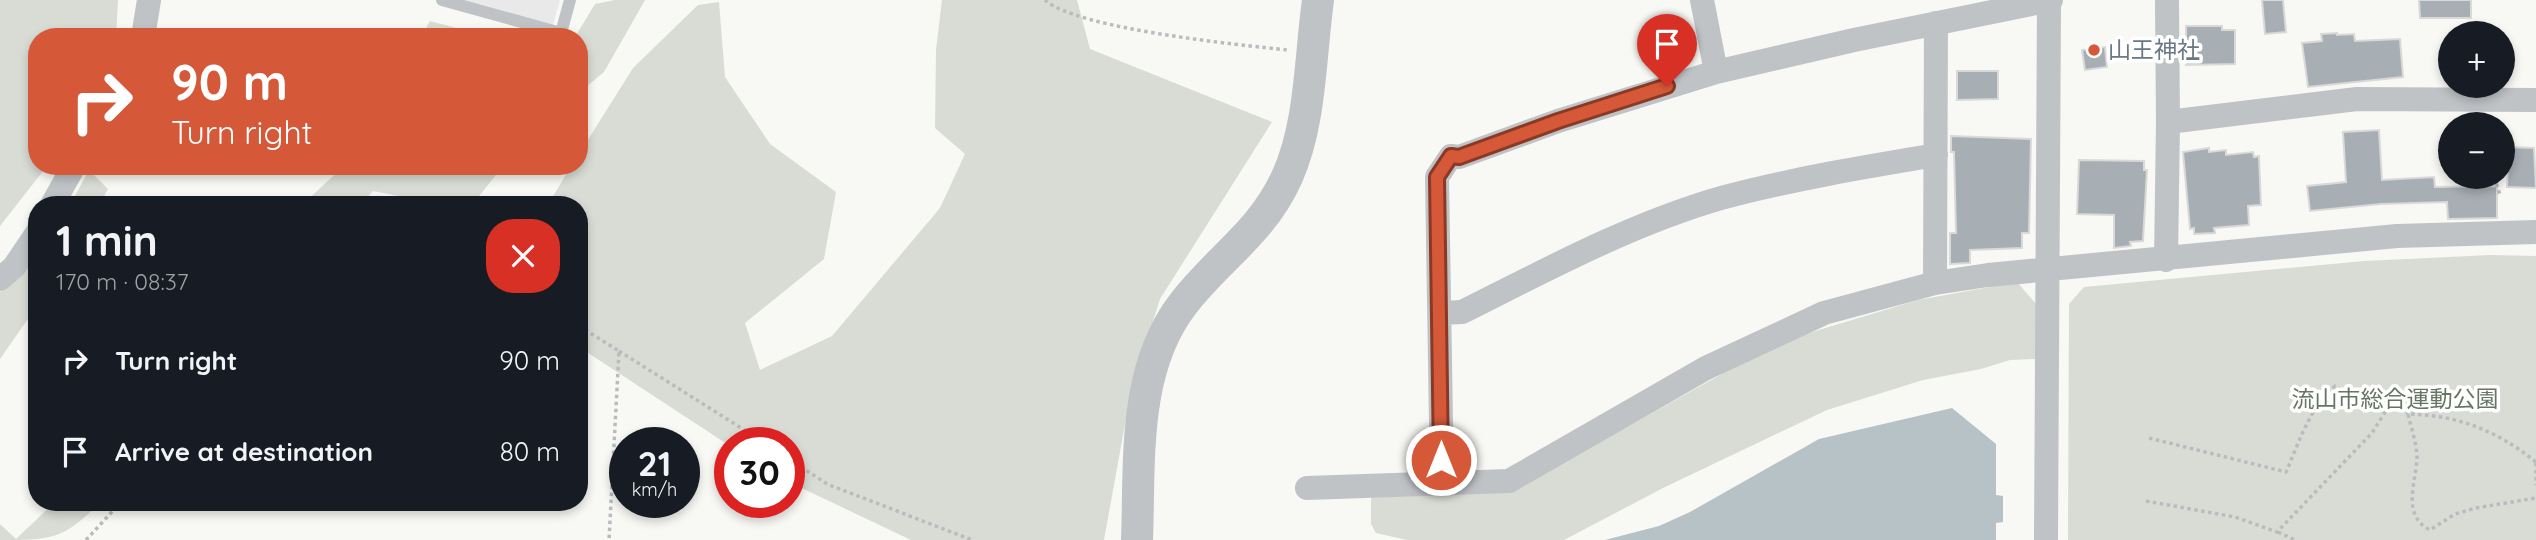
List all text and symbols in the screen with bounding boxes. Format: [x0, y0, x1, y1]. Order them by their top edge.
pin [1637, 14, 1697, 86]
map controls [2438, 21, 2515, 189]
button: + [2438, 21, 2515, 98]
icon: arrive [1648, 25, 1686, 63]
place label: 山王神社 [2108, 35, 2200, 64]
marker: 山王神社 [2086, 42, 2102, 58]
text: 90 m [171, 51, 288, 112]
icon: right [56, 56, 147, 147]
text: Turn right [171, 112, 312, 152]
button: − [2438, 112, 2515, 189]
text: 1 min [56, 214, 158, 267]
button: close [486, 219, 560, 293]
text: 170 m · 08:37 [56, 267, 189, 296]
icon: right [56, 342, 94, 380]
text: Turn right [115, 344, 237, 377]
text: 90 m [499, 344, 560, 377]
park label: 流山市総合運動公園 [2292, 384, 2499, 413]
position arrow [1404, 423, 1478, 497]
speed limit sign: 30 [714, 427, 805, 518]
icon: arrive [56, 433, 94, 471]
text: Arrive at destination [115, 435, 373, 468]
text: 80 m [500, 435, 560, 468]
text: 21 [638, 441, 671, 485]
text: km/h [632, 478, 677, 501]

